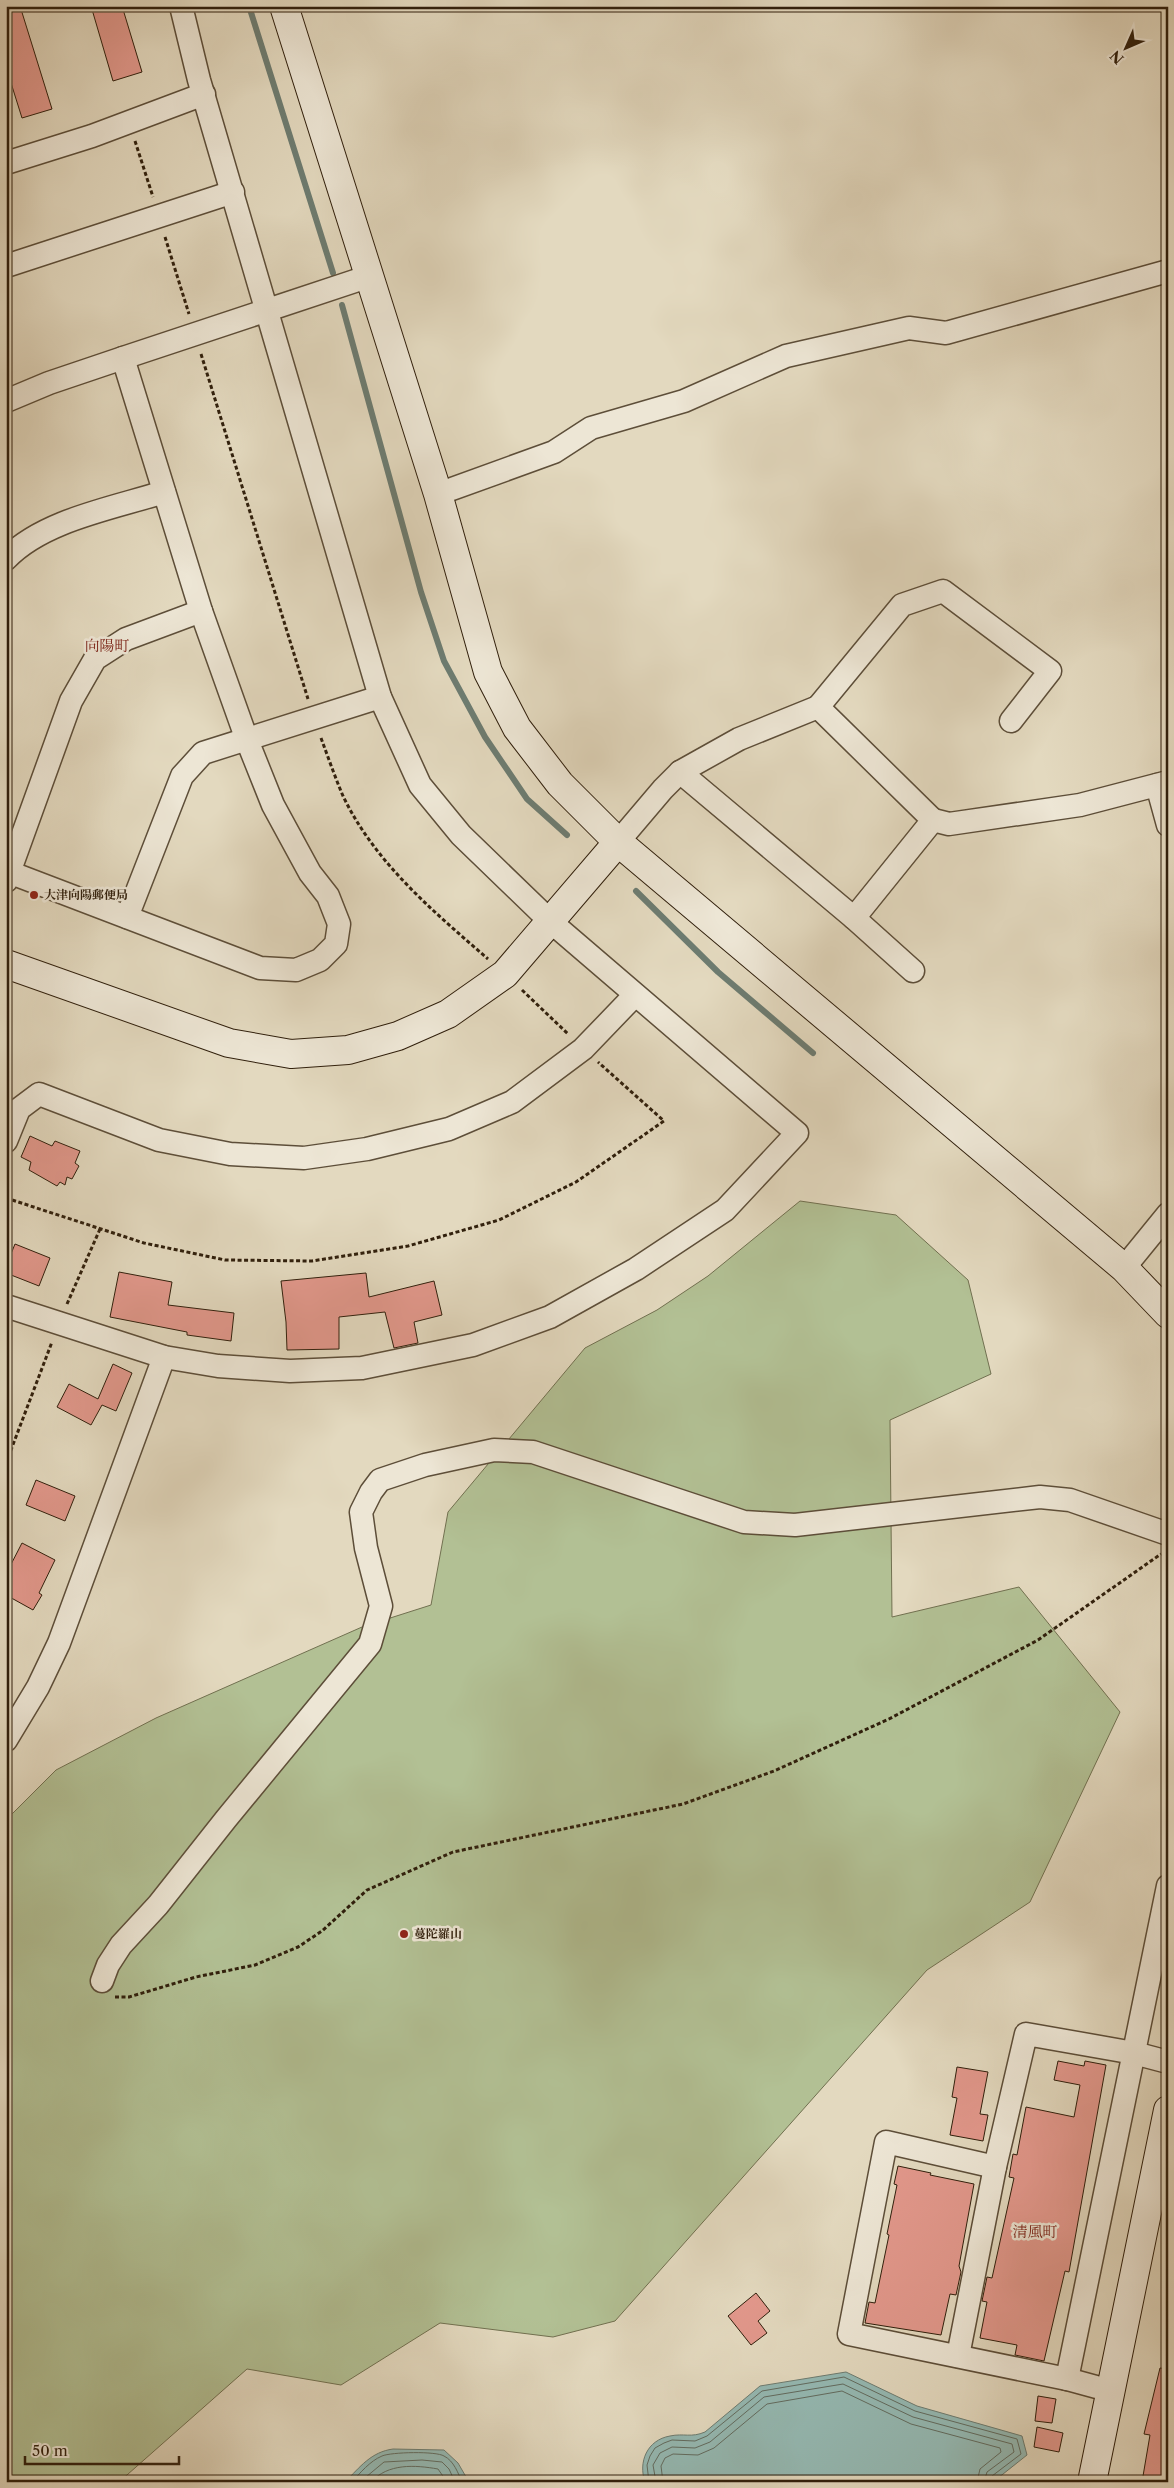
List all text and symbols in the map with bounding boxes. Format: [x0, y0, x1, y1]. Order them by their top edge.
north arrow [1102, 22, 1152, 72]
text: N [1106, 47, 1127, 68]
district label: 向陽町 [84, 636, 130, 655]
place label: 大津向陽郵便局 [44, 887, 128, 902]
marker: 大津向陽郵便局 [28, 889, 40, 901]
place label: 蔓陀羅山 [414, 1926, 462, 1941]
marker: 蔓陀羅山 [398, 1928, 410, 1940]
district label: 清風町 [1012, 2222, 1058, 2241]
scale bar [25, 2433, 179, 2465]
text: 50 m [32, 2441, 68, 2460]

